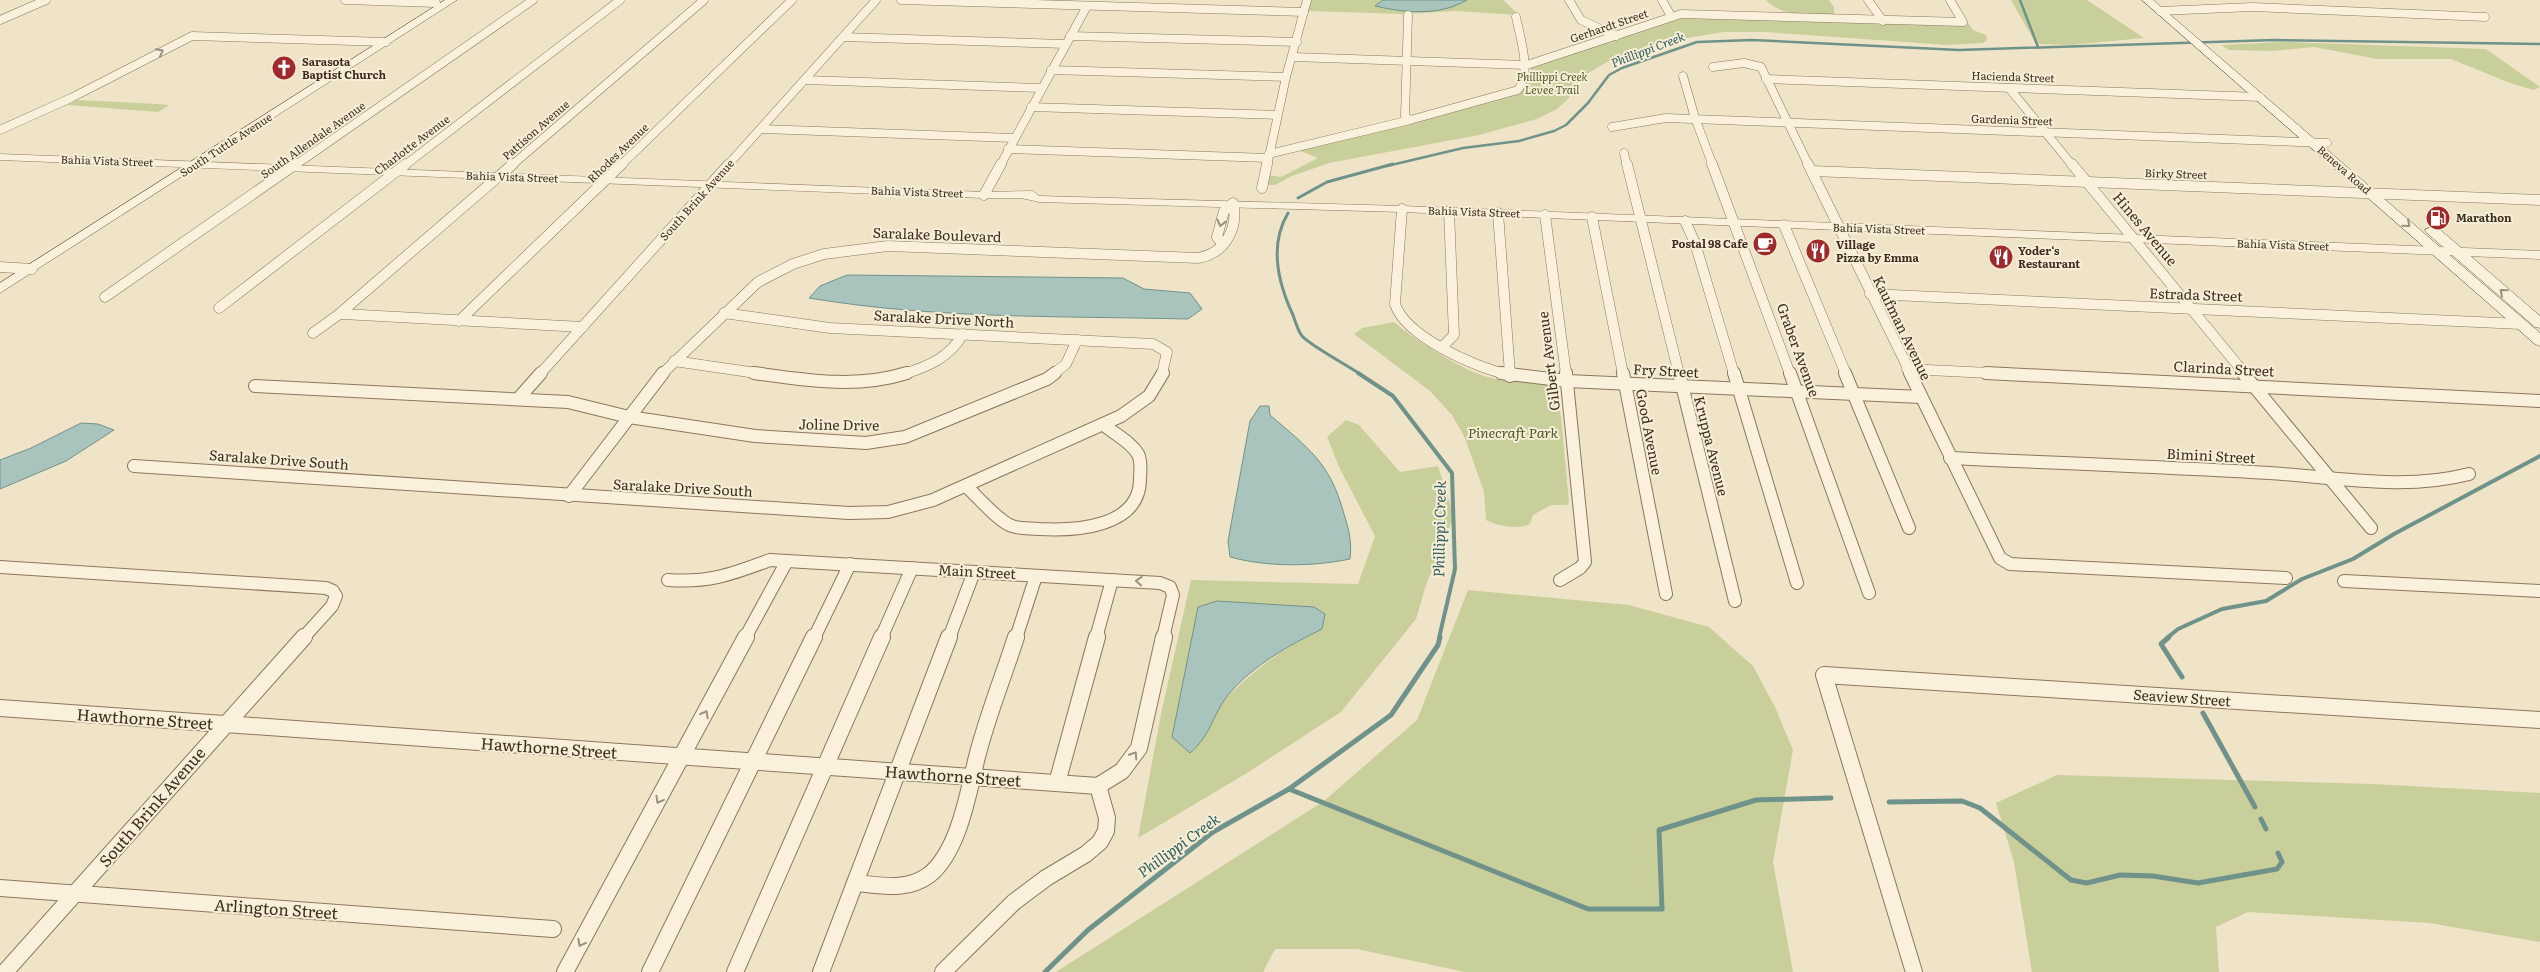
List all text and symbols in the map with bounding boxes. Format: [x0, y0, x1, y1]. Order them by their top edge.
street label: Gerhardt Street [1567, 4, 1650, 46]
water label: Phillippi Creek [1608, 27, 1687, 71]
one-way arrow [155, 48, 164, 58]
place label: Sarasota Baptist Church [302, 53, 387, 82]
church icon: Sarasota Baptist Church [271, 55, 297, 81]
street label: Hacienda Street [1971, 67, 2056, 85]
park label: Phillippi Creek Levee Trail [1516, 68, 1588, 97]
street label: Pattison Avenue [498, 95, 573, 163]
street label: South Allendale Avenue [257, 97, 368, 181]
street label: South Tuttle Avenue [176, 108, 275, 180]
street label: Charlotte Avenue [370, 110, 453, 178]
street label: Gardenia Street [1971, 110, 2054, 128]
street label: Rhodes Avenue [583, 119, 652, 186]
street label: Beneva Road [2314, 141, 2375, 197]
street label: Bahia Vista Street [60, 150, 154, 170]
street label: South Brink Avenue [655, 155, 737, 244]
street label: Birky Street [2144, 164, 2208, 182]
street label: Bahia Vista Street [465, 166, 559, 186]
street label: Bahia Vista Street [870, 181, 964, 201]
street label: Hines Avenue [2109, 187, 2183, 270]
street label: Bahia Vista Street [1427, 201, 1521, 221]
fuel station icon: Marathon [2425, 205, 2451, 231]
place label: Marathon [2456, 209, 2512, 225]
street label: Bahia Vista Street [1832, 218, 1926, 238]
one-way arrow [1216, 219, 1227, 228]
one-way arrow [2401, 219, 2410, 228]
street label: Saralake Boulevard [872, 222, 1002, 246]
cafe icon: Postal 98 Cafe [1752, 231, 1778, 257]
street label: Bahia Vista Street [2236, 234, 2330, 254]
place label: Postal 98 Cafe [1672, 235, 1748, 251]
place label: Village Pizza by Emma [1836, 236, 1920, 265]
restaurant icon: Village Pizza by Emma [1805, 238, 1831, 264]
place label: Yoder‘s Restaurant [2018, 242, 2080, 271]
restaurant icon: Yoder‘s Restaurant [1988, 244, 2014, 270]
street label: Kaufman Avenue [1869, 272, 1937, 383]
street label: Estrada Street [2149, 282, 2243, 306]
one-way arrow [2500, 289, 2509, 298]
street label: Graber Avenue [1773, 300, 1825, 399]
street label: Saralake Drive North [873, 304, 1015, 332]
street label: Gilbert Avenue [1532, 310, 1564, 412]
street label: Clarinda Street [2173, 355, 2275, 381]
street label: Fry Street [1633, 358, 1700, 382]
street label: Good Avenue [1632, 387, 1668, 477]
street label: Kruppa Avenue [1690, 394, 1734, 498]
street label: Joline Drive [799, 413, 879, 435]
park label: Pinecraft Park [1468, 422, 1559, 442]
street label: Bimini Street [2166, 443, 2256, 467]
street label: Saralake Drive South [209, 444, 350, 474]
street label: Saralake Drive South [613, 473, 753, 501]
water label: Phillippi Creek [1426, 480, 1451, 578]
street label: Main Street [938, 559, 1017, 583]
one-way arrow [1135, 576, 1143, 587]
street label: Seaview Street [2133, 684, 2232, 710]
street label: Hawthorne Street [76, 701, 215, 735]
one-way arrow [699, 711, 709, 720]
street label: Hawthorne Street [480, 730, 619, 764]
street label: South Brink Avenue [92, 741, 210, 872]
one-way arrow [1128, 751, 1138, 760]
street label: Hawthorne Street [884, 758, 1023, 792]
one-way arrow [655, 795, 665, 804]
water label: Phillippi Creek [1132, 807, 1225, 883]
street label: Arlington Street [213, 892, 339, 924]
one-way arrow [577, 937, 587, 946]

